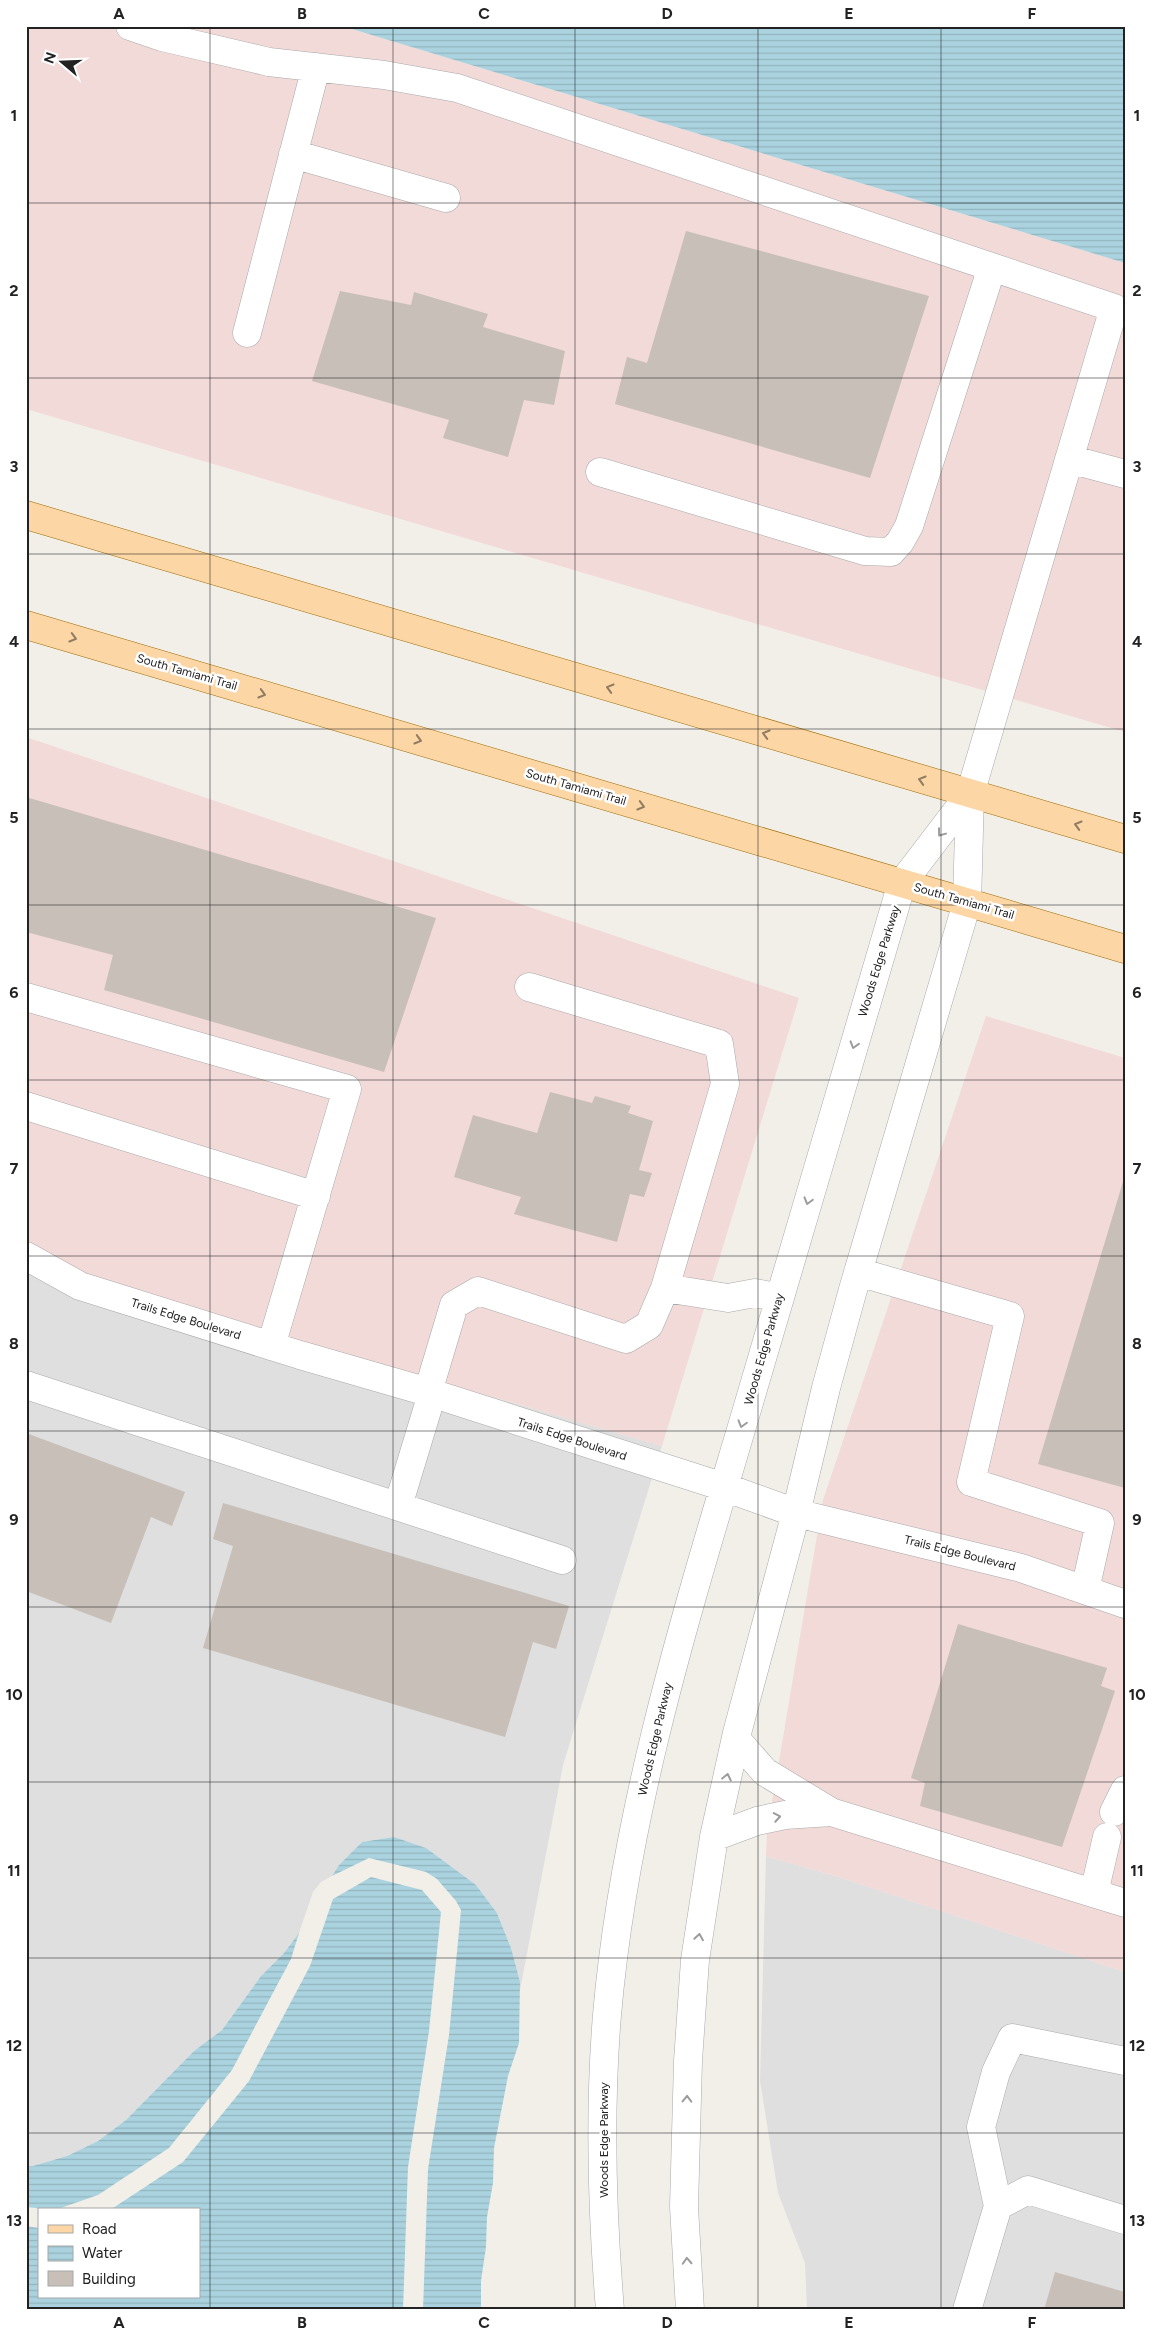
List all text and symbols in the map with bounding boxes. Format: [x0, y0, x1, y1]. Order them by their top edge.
text: A [113, 4, 125, 23]
text: B [297, 4, 307, 23]
text: C [478, 4, 490, 23]
text: D [661, 4, 673, 23]
text: E [844, 4, 854, 23]
text: F [1028, 4, 1037, 23]
north arrow [38, 38, 88, 88]
text: N [40, 50, 60, 66]
text: 1 [11, 106, 17, 125]
text: 1 [1134, 106, 1140, 125]
text: 2 [9, 281, 19, 300]
text: 2 [1132, 281, 1142, 300]
text: 3 [10, 457, 19, 476]
text: 3 [1133, 457, 1142, 476]
text: 4 [9, 632, 19, 651]
text: 4 [1132, 632, 1142, 651]
one-way arrow [68, 633, 77, 643]
street label: South Tamiami Trail [135, 651, 239, 693]
one-way arrow [607, 683, 615, 693]
one-way arrow [258, 689, 266, 699]
one-way arrow [763, 729, 771, 739]
one-way arrow [414, 735, 422, 745]
street label: South Tamiami Trail [524, 766, 628, 808]
one-way arrow [918, 775, 927, 785]
one-way arrow [637, 801, 645, 811]
text: 5 [9, 808, 19, 827]
text: 5 [1132, 808, 1142, 827]
one-way arrow [1074, 821, 1083, 831]
one-way arrow [938, 827, 947, 837]
street label: South Tamiami Trail [912, 880, 1016, 922]
street label: Woods Edge Parkway [855, 903, 903, 1018]
text: 6 [9, 983, 19, 1002]
text: 6 [1132, 983, 1142, 1002]
one-way arrow [850, 1040, 860, 1049]
text: 7 [10, 1159, 19, 1178]
text: 7 [1133, 1159, 1142, 1178]
one-way arrow [804, 1196, 814, 1204]
street label: Woods Edge Parkway [741, 1291, 787, 1407]
street label: Trails Edge Boulevard [129, 1296, 243, 1342]
text: 8 [9, 1334, 19, 1353]
text: 8 [1132, 1334, 1142, 1353]
street label: Trails Edge Boulevard [516, 1415, 628, 1463]
one-way arrow [738, 1419, 748, 1428]
text: 9 [9, 1510, 19, 1529]
text: 9 [1132, 1510, 1142, 1529]
street label: Trails Edge Boulevard [903, 1532, 1017, 1574]
street label: Woods Edge Parkway [635, 1680, 675, 1797]
text: 10 [5, 1685, 23, 1704]
text: 10 [1128, 1685, 1146, 1704]
one-way arrow [721, 1772, 732, 1781]
one-way arrow [772, 1812, 781, 1823]
text: 11 [7, 1861, 21, 1880]
text: 11 [1130, 1861, 1144, 1880]
one-way arrow [693, 1932, 703, 1941]
text: 12 [6, 2036, 22, 2055]
text: 12 [1129, 2036, 1145, 2055]
street label: Woods Edge Parkway [597, 2081, 611, 2198]
one-way arrow [681, 2094, 692, 2102]
legend [38, 2208, 200, 2298]
text: 13 [6, 2211, 22, 2230]
text: 13 [1129, 2211, 1145, 2230]
text: Road [82, 2220, 117, 2238]
text: Water [82, 2244, 122, 2262]
one-way arrow [682, 2257, 693, 2265]
text: Building [82, 2270, 136, 2288]
text: A [113, 2313, 125, 2332]
text: B [297, 2313, 307, 2332]
text: C [478, 2313, 490, 2332]
text: D [661, 2313, 673, 2332]
text: E [844, 2313, 854, 2332]
text: F [1028, 2313, 1037, 2332]

